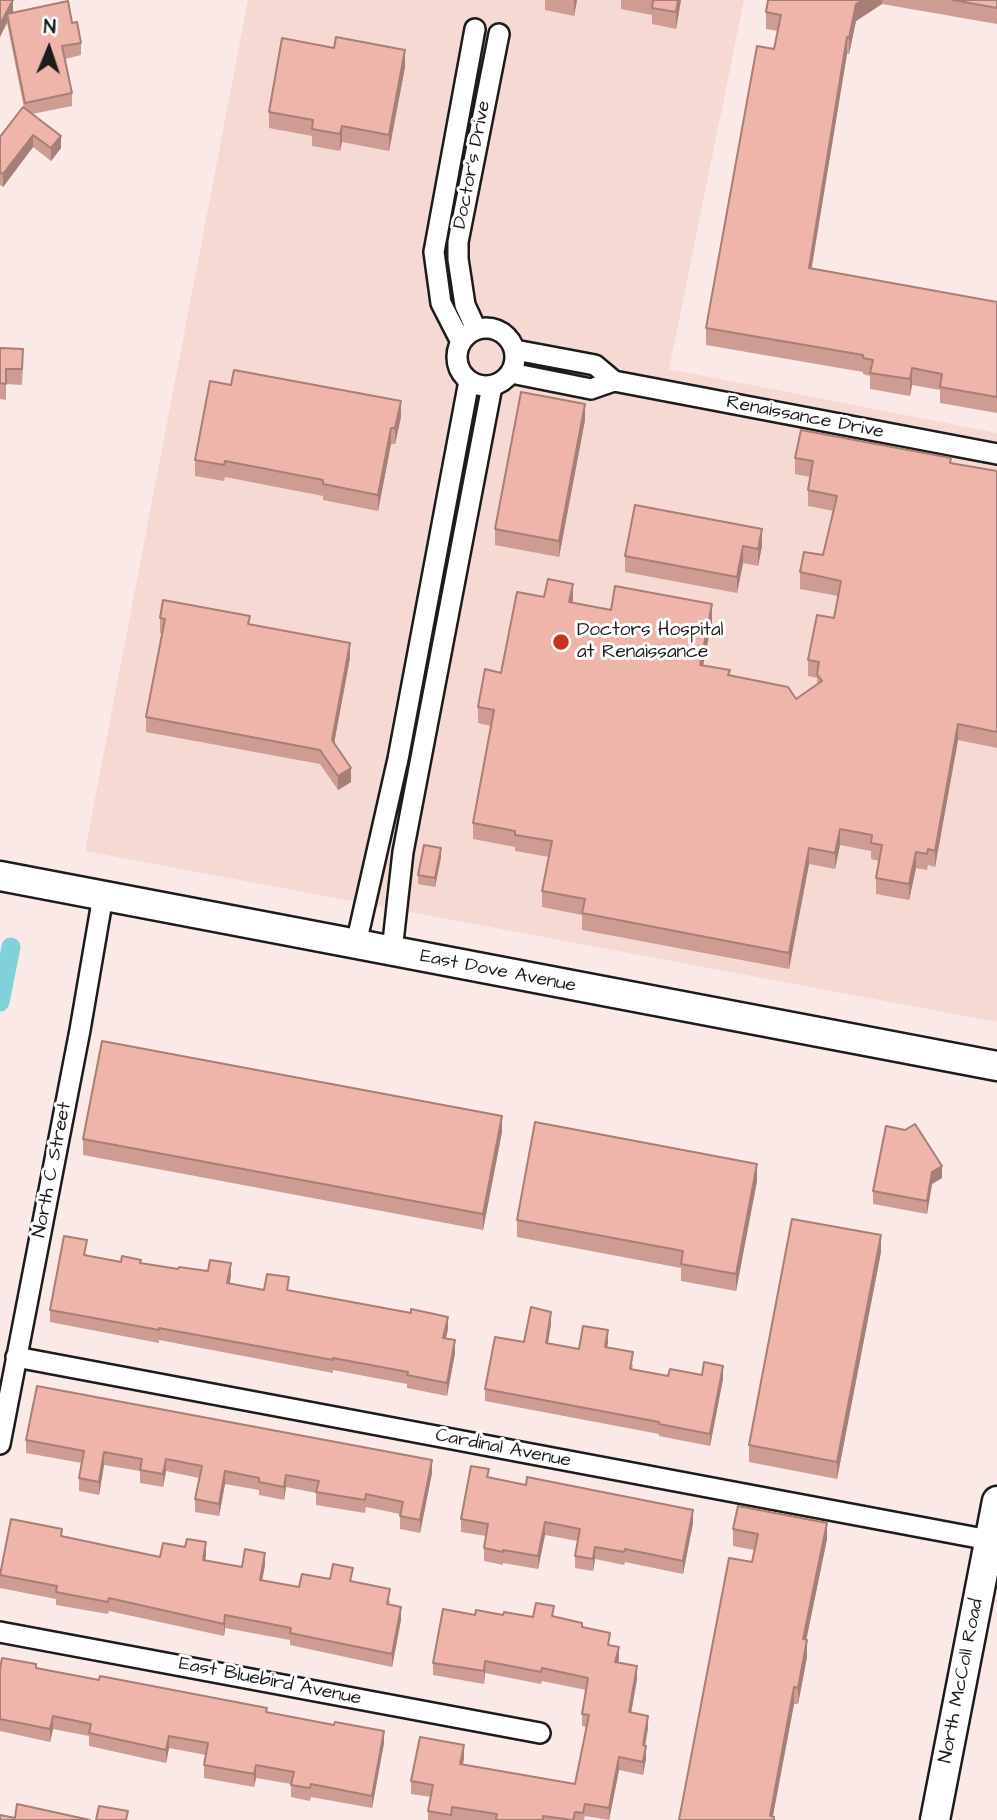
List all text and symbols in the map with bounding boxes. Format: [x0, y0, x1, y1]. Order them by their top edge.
north arrow [14, 14, 84, 84]
text: N [43, 14, 56, 41]
street label: Doctor's Drive [449, 99, 497, 231]
street label: Renaissance Drive [724, 392, 886, 444]
place label: Doctors Hospital at Renaissance [577, 620, 724, 664]
marker: Doctors Hospital at Renaissance [551, 632, 571, 652]
street label: East Dove Avenue [418, 946, 578, 998]
street label: North C Street [29, 1100, 77, 1240]
street label: Cardinal Avenue [433, 1425, 573, 1473]
street label: North McColl Road [935, 1597, 989, 1765]
street label: East Bluebird Avenue [177, 1653, 363, 1711]

